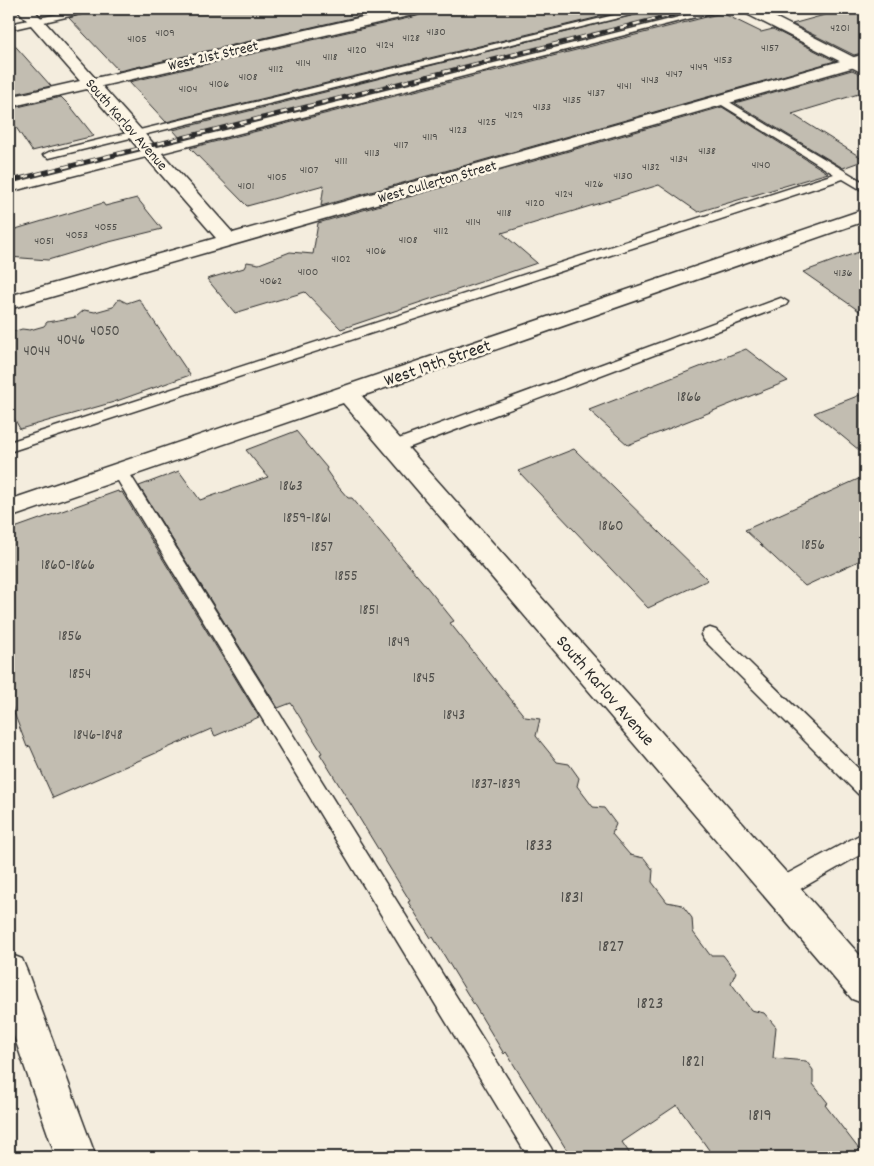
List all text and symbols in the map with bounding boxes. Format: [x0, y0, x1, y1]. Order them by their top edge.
house number: 4201 [830, 20, 850, 37]
house number: 4130 [426, 24, 446, 41]
house number: 4109 [155, 25, 175, 42]
house number: 4128 [402, 30, 420, 47]
house number: 4105 [127, 31, 147, 48]
street label: West 21st Street [166, 36, 261, 78]
house number: 4124 [376, 37, 394, 54]
house number: 4157 [761, 40, 779, 57]
house number: 4120 [347, 42, 367, 59]
house number: 4118 [322, 49, 338, 66]
house number: 4153 [714, 52, 732, 69]
house number: 4114 [295, 55, 311, 72]
house number: 4149 [690, 59, 708, 76]
house number: 4112 [268, 61, 284, 78]
house number: 4147 [665, 66, 683, 83]
house number: 4108 [239, 69, 258, 86]
house number: 4143 [641, 72, 659, 89]
street label: South Karlov Avenue [79, 74, 172, 177]
house number: 4106 [209, 76, 229, 93]
house number: 4141 [616, 78, 632, 95]
house number: 4104 [178, 81, 198, 98]
house number: 4137 [587, 85, 605, 102]
house number: 4135 [563, 92, 581, 109]
house number: 4133 [533, 99, 551, 116]
house number: 4129 [505, 107, 523, 124]
house number: 4125 [478, 114, 496, 131]
house number: 4123 [449, 122, 467, 139]
house number: 4119 [422, 129, 438, 146]
house number: 4117 [394, 137, 409, 154]
house number: 4138 [698, 143, 716, 160]
house number: 4113 [364, 145, 380, 162]
house number: 4134 [670, 151, 688, 168]
house number: 4111 [335, 153, 347, 170]
street label: West Cullerton Street [376, 155, 500, 210]
house number: 4140 [751, 157, 771, 174]
house number: 4132 [642, 159, 660, 176]
house number: 4107 [300, 162, 319, 179]
house number: 4130 [613, 168, 633, 185]
house number: 4105 [267, 169, 287, 186]
house number: 4126 [585, 176, 603, 193]
house number: 4101 [238, 178, 254, 195]
house number: 4124 [555, 186, 573, 203]
house number: 4120 [525, 195, 545, 212]
house number: 4118 [496, 205, 512, 222]
house number: 4114 [465, 214, 481, 231]
house number: 4055 [95, 219, 117, 236]
house number: 4112 [433, 223, 449, 240]
house number: 4053 [66, 227, 88, 244]
house number: 4108 [399, 232, 418, 249]
house number: 4051 [34, 233, 54, 250]
house number: 4106 [366, 243, 386, 260]
house number: 4102 [331, 251, 351, 268]
house number: 4100 [298, 264, 318, 281]
house number: 4136 [834, 265, 853, 282]
house number: 4062 [260, 273, 282, 290]
house number: 4050 [90, 321, 120, 343]
house number: 4046 [57, 330, 85, 352]
street label: West 19th Street [381, 334, 495, 394]
house number: 4044 [24, 341, 50, 363]
house number: 1866 [677, 387, 701, 409]
house number: 1863 [279, 476, 303, 498]
house number: 1859-1861 [283, 508, 331, 530]
house number: 1860 [599, 516, 623, 538]
house number: 1856 [801, 535, 825, 557]
house number: 1857 [311, 537, 333, 559]
house number: 1860-1866 [41, 555, 95, 577]
house number: 1855 [334, 566, 358, 588]
house number: 1851 [359, 600, 379, 622]
house number: 1856 [58, 626, 82, 648]
street label: South Karlov Avenue [549, 631, 659, 752]
house number: 1849 [388, 632, 410, 654]
house number: 1854 [69, 664, 91, 686]
house number: 1845 [413, 668, 435, 690]
house number: 1843 [443, 705, 465, 727]
house number: 1846-1848 [73, 725, 123, 747]
house number: 1837-1839 [471, 774, 521, 796]
house number: 1833 [525, 834, 553, 859]
house number: 1831 [560, 886, 584, 911]
house number: 1827 [598, 935, 624, 960]
house number: 1823 [636, 992, 664, 1017]
house number: 1821 [682, 1050, 704, 1075]
house number: 1819 [748, 1104, 772, 1129]

